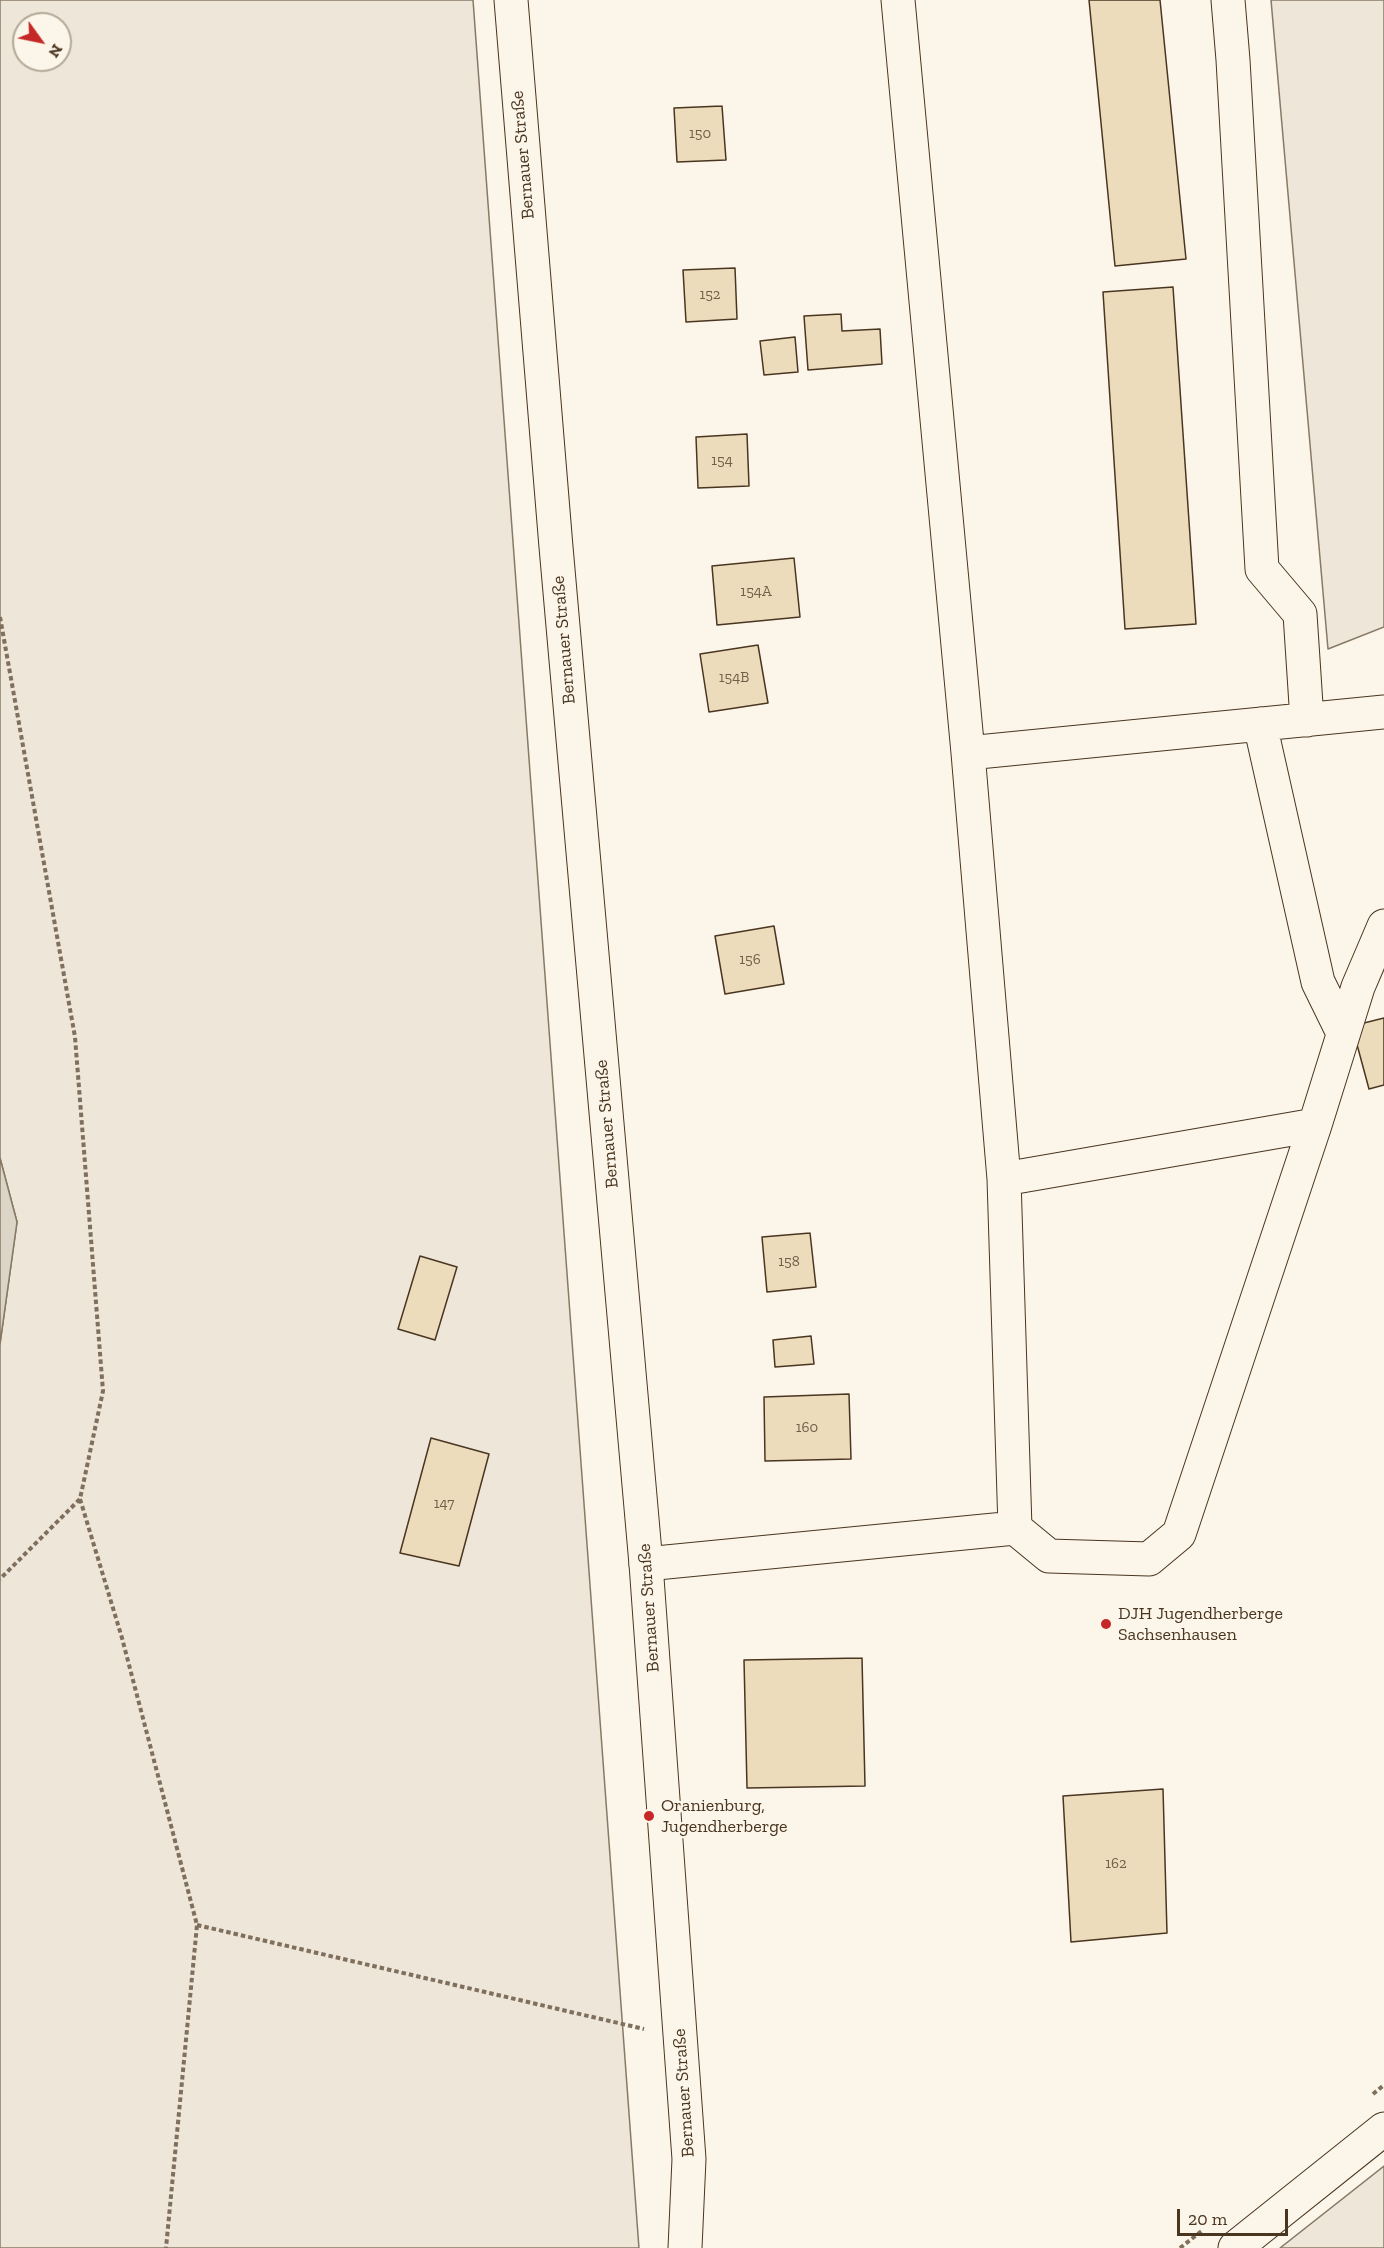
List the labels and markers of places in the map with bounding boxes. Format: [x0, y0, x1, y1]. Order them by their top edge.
place label: DJH Jugendherberge Sachsenhausen [1118, 1603, 1283, 1646]
marker: DJH Jugendherberge Sachsenhausen [1099, 1617, 1113, 1631]
place label: Oranienburg, Jugendherberge [661, 1795, 788, 1838]
marker: Oranienburg, Jugendherberge [642, 1809, 656, 1823]

